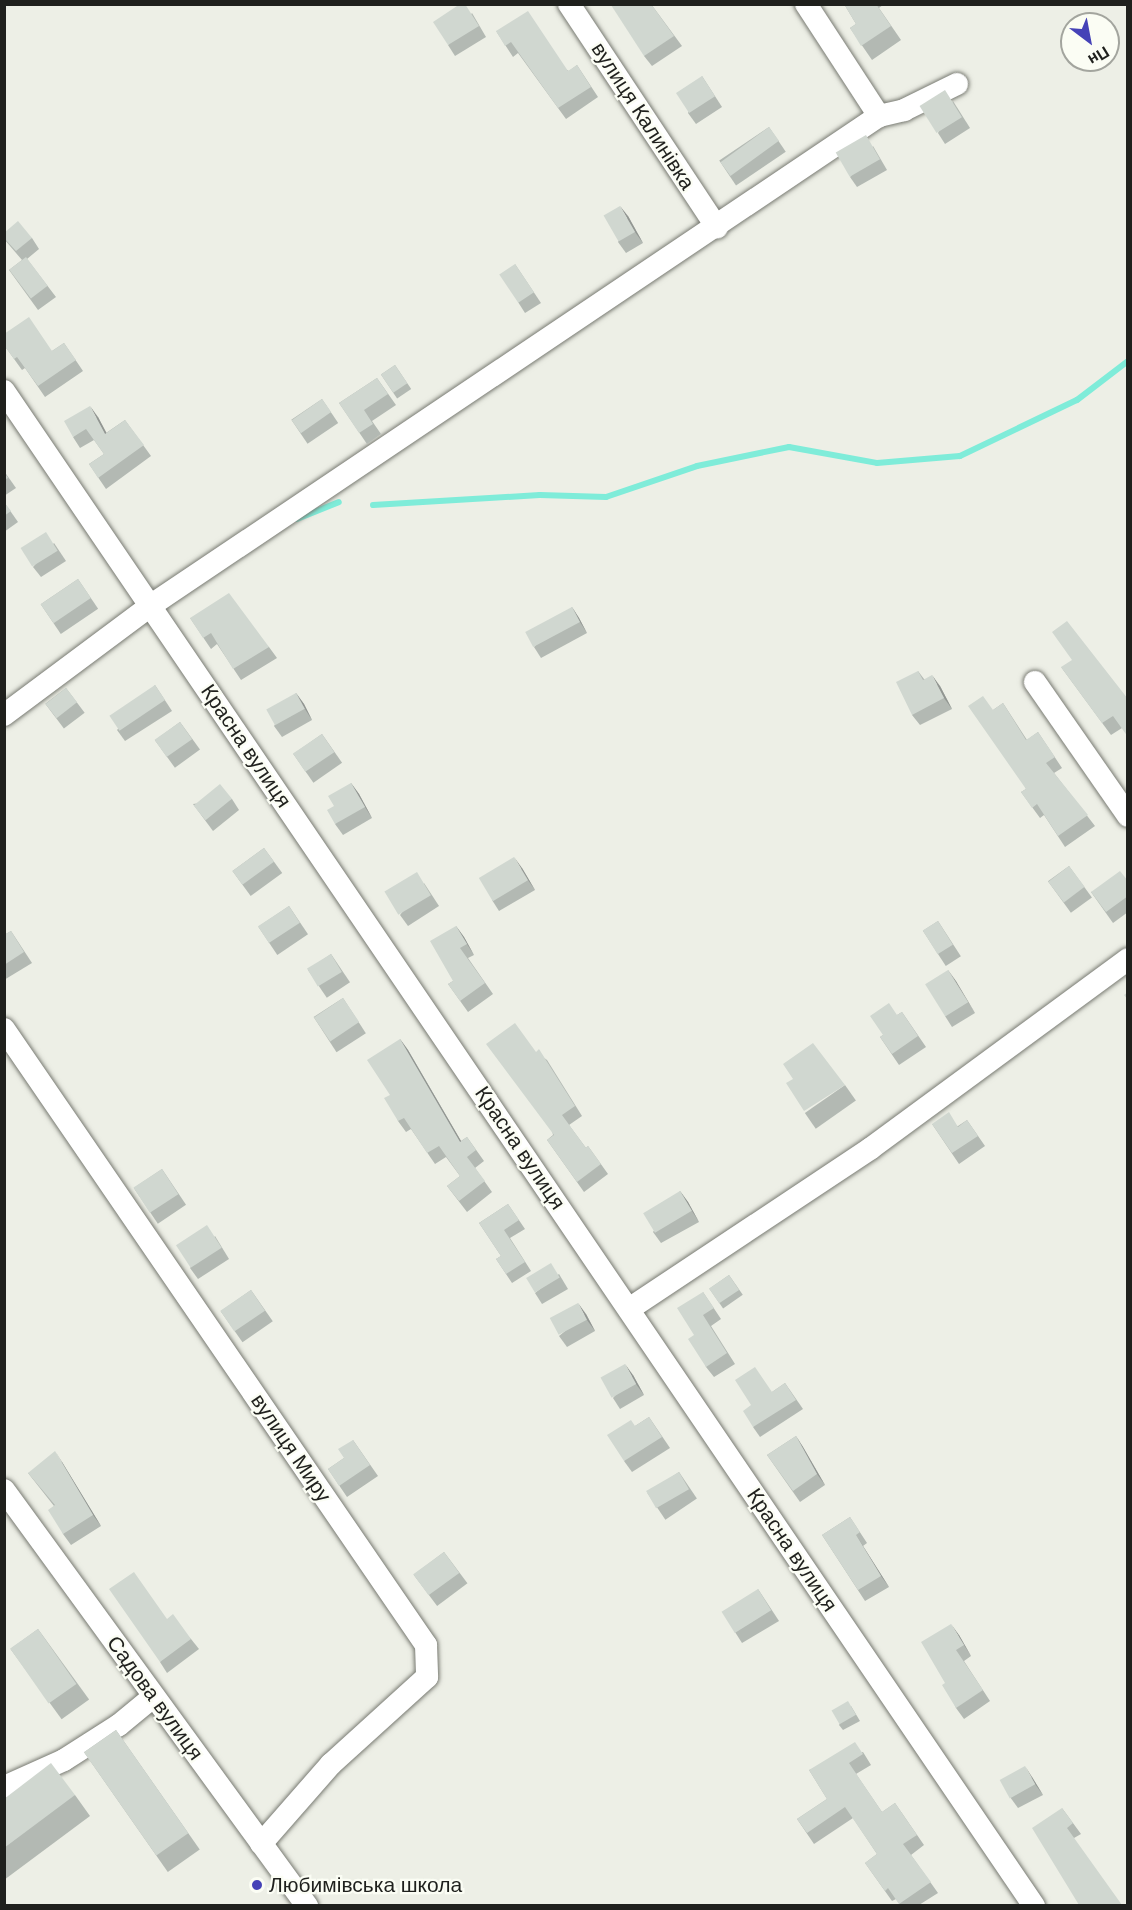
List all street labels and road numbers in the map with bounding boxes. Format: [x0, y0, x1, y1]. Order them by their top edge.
street label: вулиця Калинівка [586, 38, 700, 194]
street label: Красна вулиця [196, 680, 296, 812]
street label: Красна вулиця [470, 1082, 570, 1214]
street label: вулиця Миру [246, 1389, 336, 1507]
street label: Красна вулиця [742, 1484, 842, 1616]
street label: Садова вулиця [102, 1631, 208, 1765]

